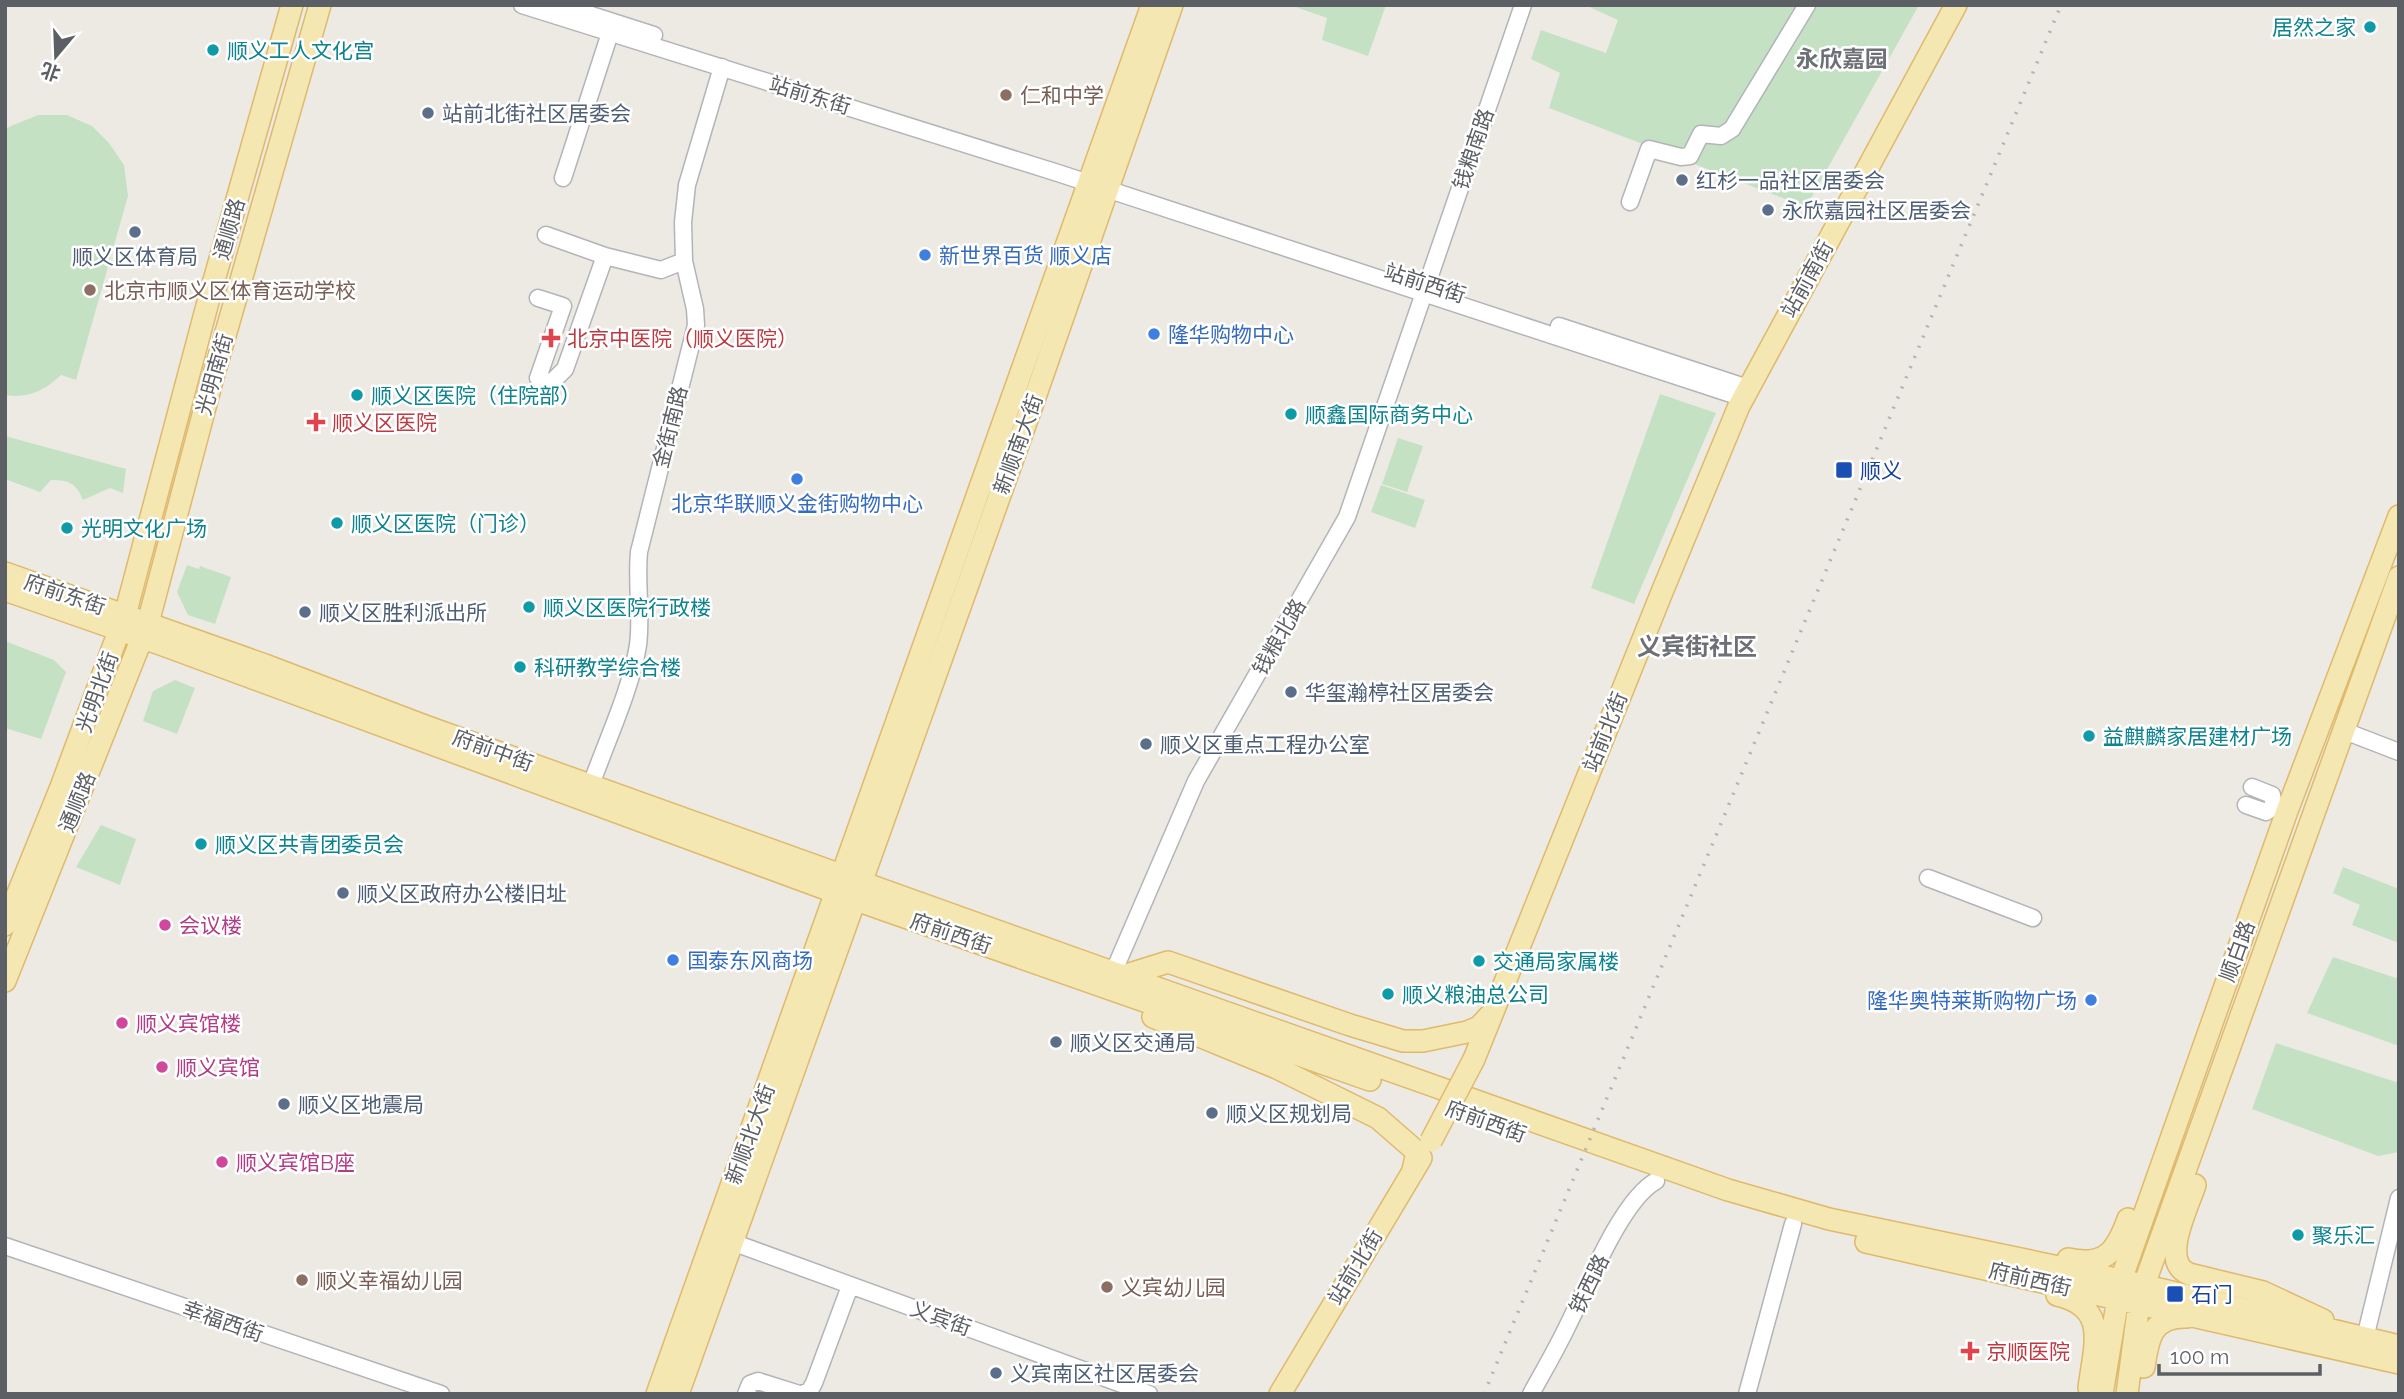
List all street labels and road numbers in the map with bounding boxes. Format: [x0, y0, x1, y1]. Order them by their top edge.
street label: 站前东街 [766, 71, 854, 119]
street label: 钱粮南路 [1448, 105, 1498, 193]
street label: 通顺路 [208, 195, 250, 263]
street label: 站前南街 [1776, 236, 1838, 322]
street label: 站前西街 [1381, 258, 1469, 308]
street label: 光明南街 [190, 330, 238, 418]
street label: 金街南路 [648, 383, 692, 471]
street label: 新顺南大街 [988, 390, 1048, 498]
street label: 府前东街 [21, 569, 109, 619]
street label: 钱粮北路 [1247, 594, 1311, 680]
street label: 光明北街 [71, 648, 123, 736]
street label: 站前北街 [1578, 688, 1632, 776]
street label: 府前中街 [449, 724, 537, 776]
street label: 通顺路 [54, 768, 100, 836]
street label: 府前西街 [907, 908, 995, 958]
street label: 顺白路 [2214, 917, 2260, 985]
street label: 新顺北大街 [720, 1080, 780, 1188]
street label: 府前西街 [1442, 1095, 1530, 1147]
street label: 站前北街 [1323, 1225, 1387, 1309]
street label: 铁西路 [1564, 1250, 1614, 1318]
street label: 府前西街 [1986, 1257, 2074, 1301]
street label: 义宾街 [907, 1295, 975, 1341]
street label: 幸福西街 [179, 1296, 267, 1346]

